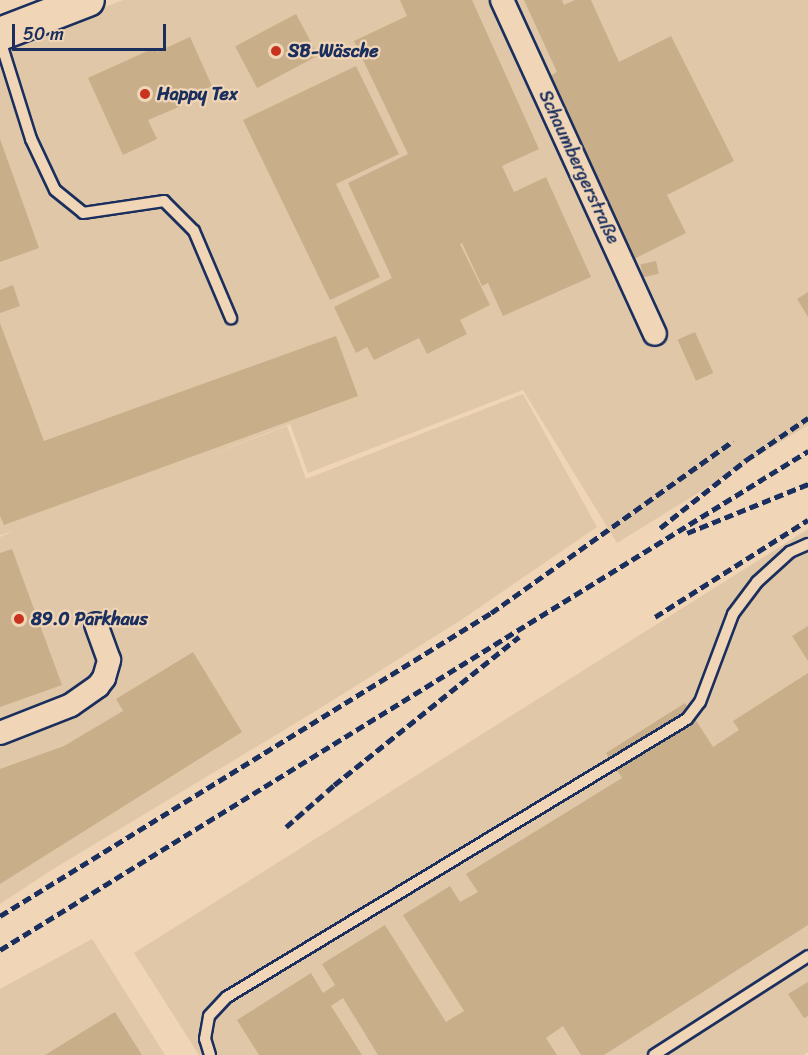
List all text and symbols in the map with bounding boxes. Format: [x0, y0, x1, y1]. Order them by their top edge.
scale bar [15, 12, 170, 50]
text: 50 m [23, 18, 64, 50]
place label: SB-Wäsche [288, 40, 379, 62]
marker: SB-Wäsche [269, 44, 283, 58]
place label: Happy Tex [157, 83, 239, 105]
marker: Happy Tex [138, 87, 152, 101]
street label: Schaumbergerstraße [534, 87, 624, 247]
place label: 89.0 Parkhaus [31, 608, 148, 630]
marker: 89.0 Parkhaus [12, 612, 26, 626]

